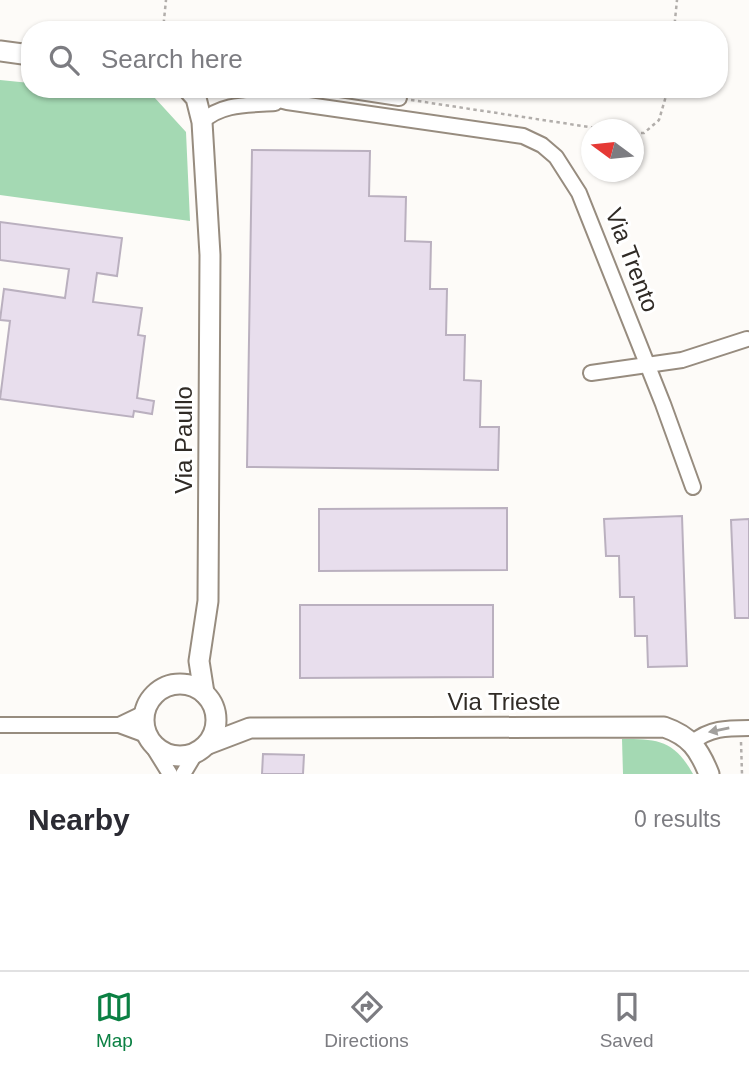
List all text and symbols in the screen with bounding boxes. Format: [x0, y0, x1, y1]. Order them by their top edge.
search box [21, 21, 728, 98]
icon: search [45, 41, 83, 79]
text: Search here [101, 44, 243, 74]
north arrow [581, 119, 644, 182]
street label: Via Trento [600, 204, 665, 316]
street label: Via Paullo [170, 386, 197, 494]
street label: Via Trieste [448, 688, 560, 715]
one-way arrow [708, 725, 730, 736]
text: Nearby [28, 803, 130, 836]
text: 0 results [634, 806, 721, 832]
tab: Map [95, 988, 133, 1052]
tab: Directions [324, 988, 409, 1052]
tab: Saved [600, 988, 654, 1052]

